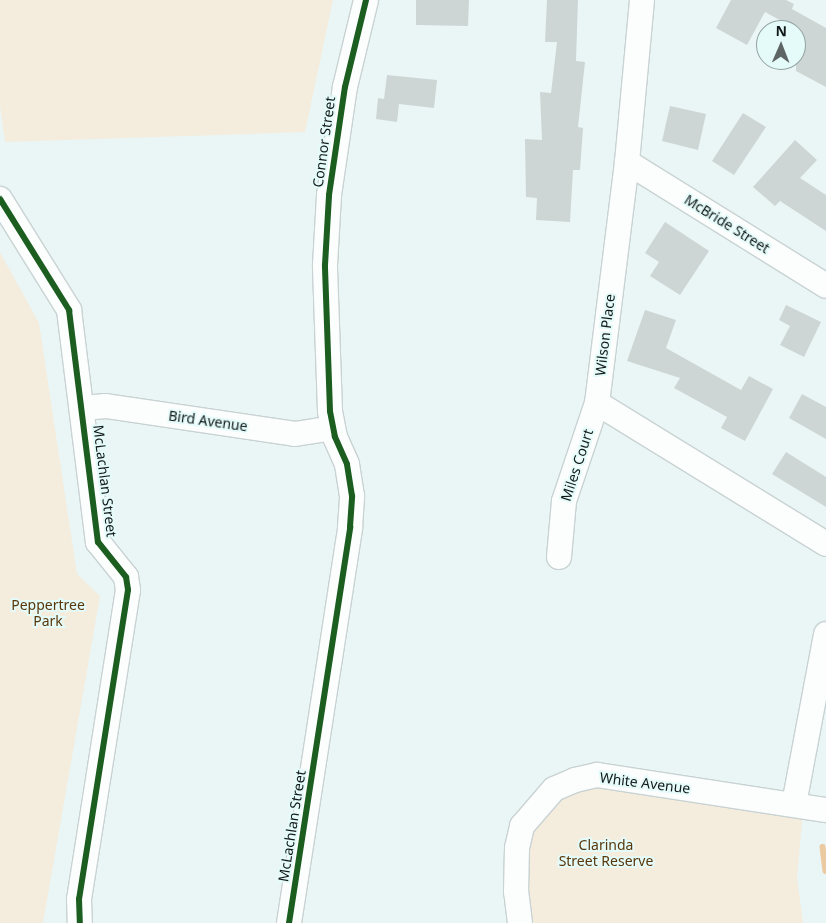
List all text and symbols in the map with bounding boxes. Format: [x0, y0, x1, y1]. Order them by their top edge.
north arrow [756, 20, 806, 70]
text: N [775, 21, 787, 40]
street label: Connor Street [309, 95, 339, 189]
street label: McBride Street [681, 191, 773, 257]
street label: Wilson Place [592, 293, 618, 377]
street label: Bird Avenue [167, 407, 249, 435]
street label: McLachlan Street [90, 424, 120, 538]
street label: Miles Court [557, 427, 597, 503]
park label: Peppertree Park [11, 597, 85, 630]
street label: McLachlan Street [275, 769, 309, 883]
street label: White Avenue [599, 769, 691, 797]
park label: Clarinda Street Reserve [559, 837, 653, 870]

